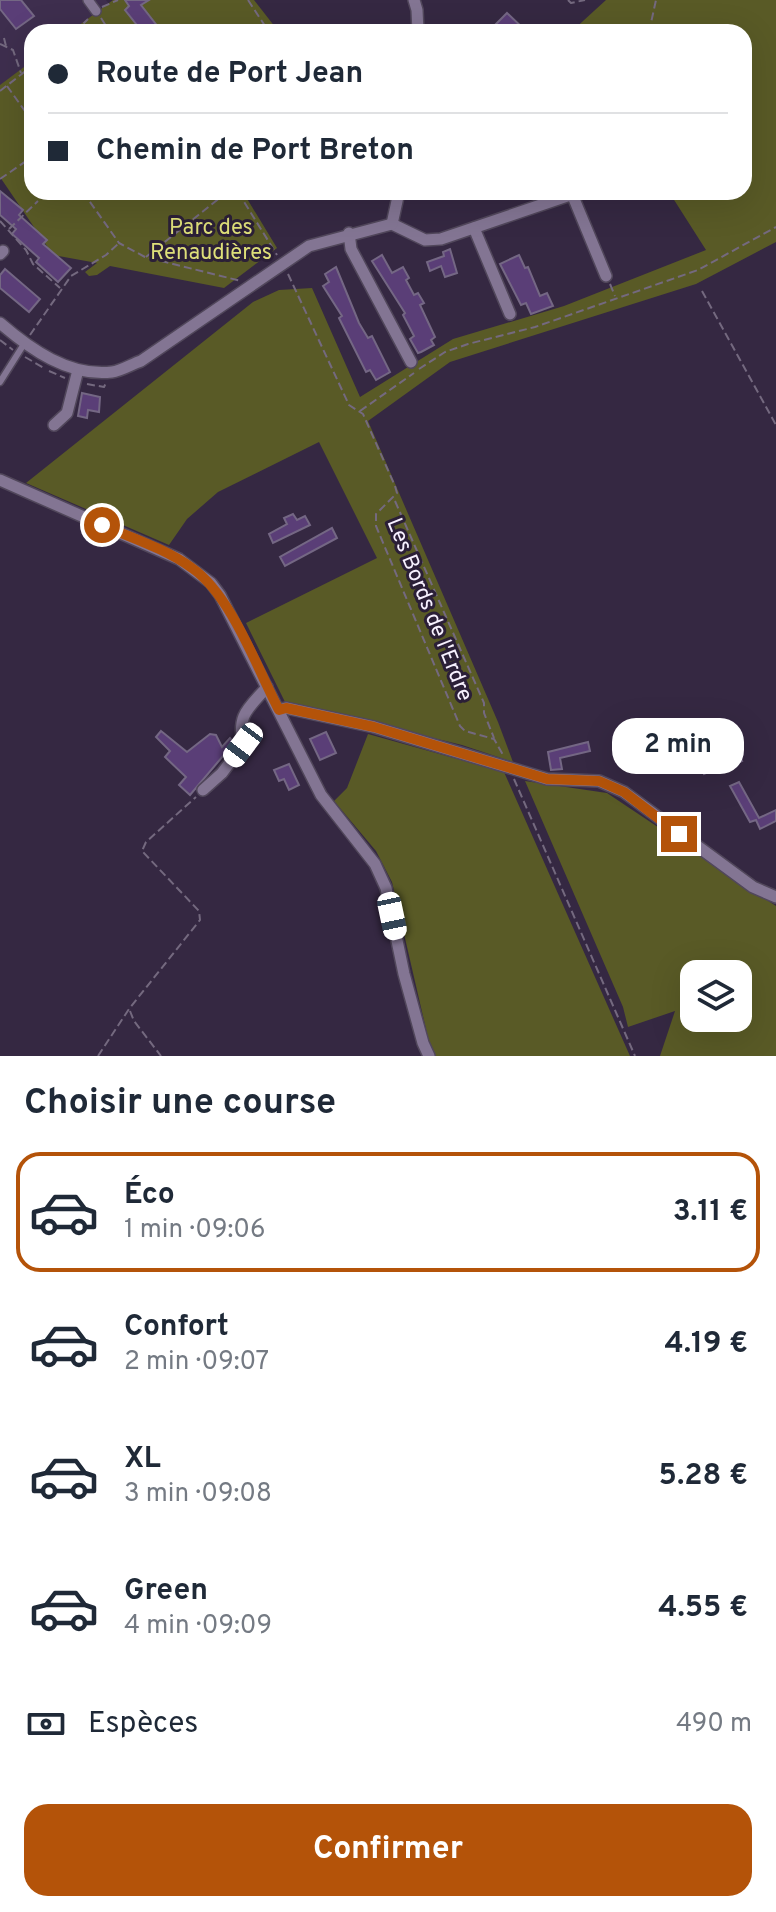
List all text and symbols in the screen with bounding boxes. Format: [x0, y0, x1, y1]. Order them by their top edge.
text: Route de Port Jean [96, 56, 363, 93]
text: Chemin de Port Breton [96, 133, 414, 170]
park label: Parc des Renaudières [150, 215, 272, 267]
route start [84, 507, 120, 543]
street label: Les Bords de l'Erdre [380, 514, 478, 705]
callout: 2 min [613, 718, 745, 774]
car [219, 719, 267, 771]
text: 2 min [644, 729, 712, 762]
route end [661, 816, 697, 852]
car [375, 890, 409, 942]
map controls [680, 960, 752, 1032]
button: layers [680, 960, 752, 1032]
text: Choisir une course [24, 1081, 336, 1127]
icon: car [28, 1176, 100, 1248]
text: Éco [124, 1177, 175, 1214]
text: 3.11 € [673, 1194, 748, 1231]
text: 1 min · 09:06 [124, 1214, 266, 1247]
icon: car [28, 1308, 100, 1380]
text: Confort [124, 1309, 229, 1346]
text: 4.19 € [665, 1326, 748, 1363]
text: 2 min · 09:07 [124, 1346, 269, 1379]
icon: car [28, 1440, 100, 1512]
text: XL [124, 1441, 161, 1478]
text: 5.28 € [659, 1458, 748, 1495]
text: 3 min · 09:08 [124, 1478, 272, 1511]
icon: car [28, 1572, 100, 1644]
text: Green [124, 1573, 208, 1610]
text: 4.55 € [658, 1590, 748, 1627]
text: 4 min · 09:09 [124, 1610, 272, 1643]
icon: cash [24, 1702, 68, 1746]
text: Espèces [88, 1706, 198, 1743]
text: 490 m [676, 1708, 752, 1741]
button: Confirmer [24, 1804, 752, 1896]

